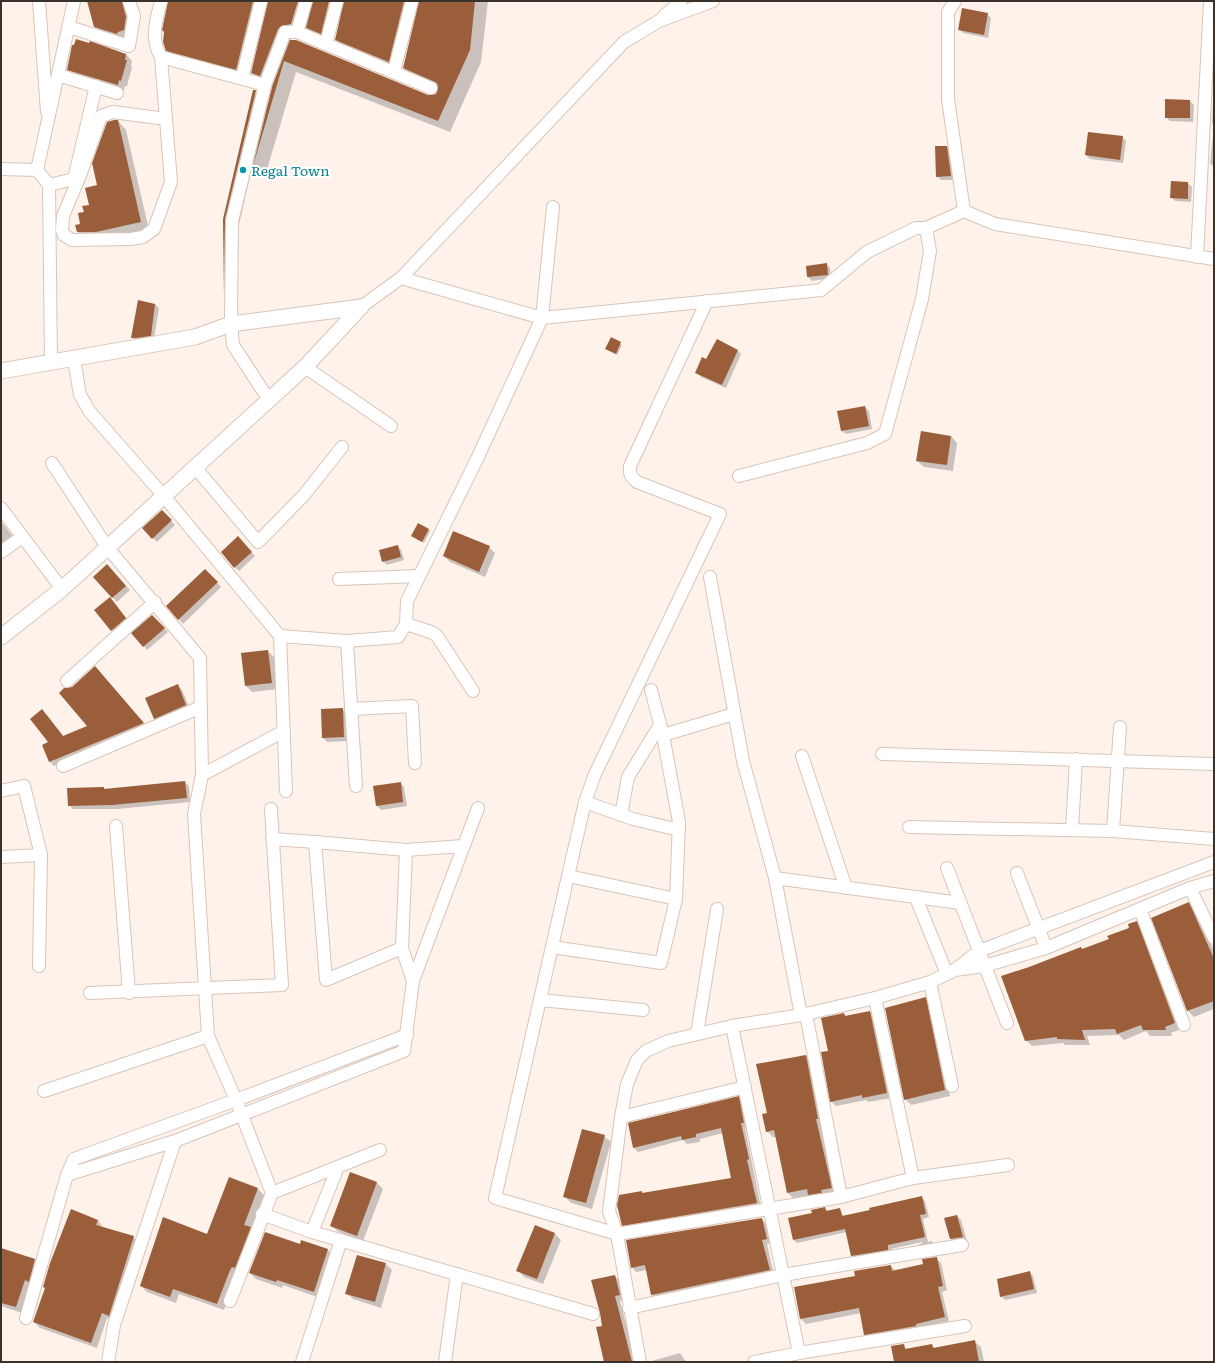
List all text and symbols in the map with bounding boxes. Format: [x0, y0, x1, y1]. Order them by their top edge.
place label: Regal Town [251, 160, 329, 180]
marker: Regal Town [238, 165, 248, 175]

